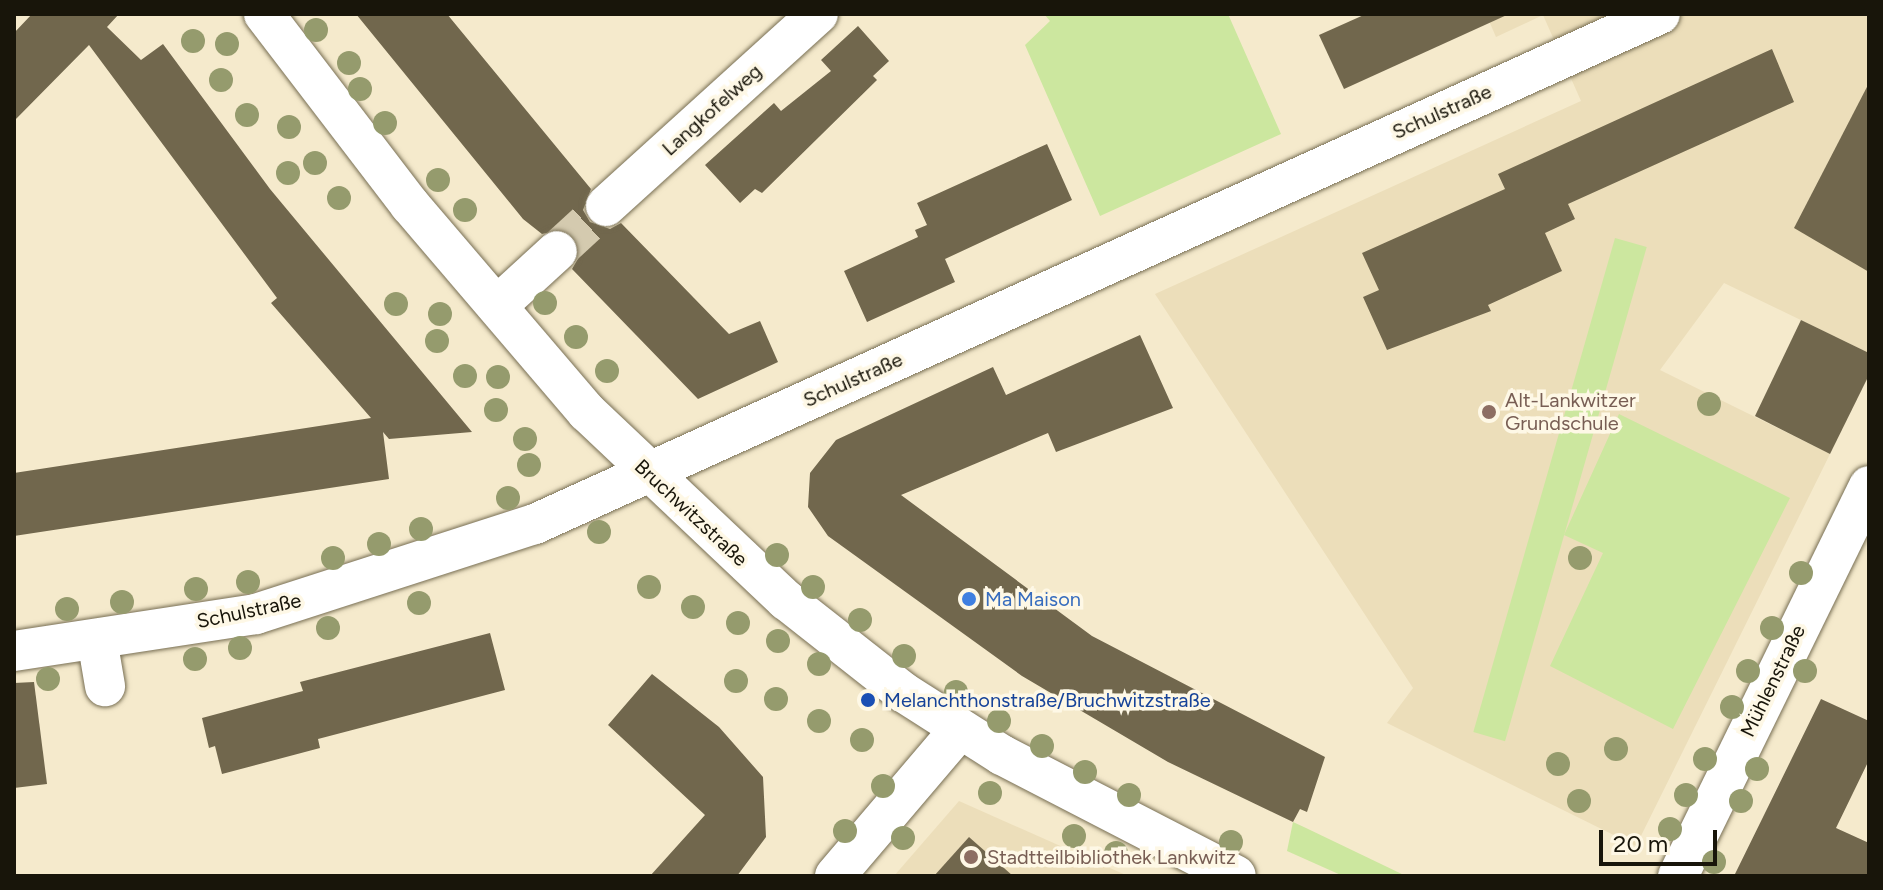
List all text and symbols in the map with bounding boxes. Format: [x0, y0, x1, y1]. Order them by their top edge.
street label: Langkofelweg [657, 59, 767, 161]
street label: Schulstraße [1389, 80, 1495, 144]
street label: Schulstraße [800, 348, 906, 412]
place label: Alt-Lankwitzer Grundschule [1505, 388, 1636, 435]
marker: Alt-Lankwitzer Grundschule [1480, 403, 1498, 421]
street label: Bruchwitzstraße [630, 455, 752, 571]
place label: Ma Maison [985, 587, 1081, 611]
street label: Schulstraße [195, 588, 303, 634]
marker: Ma Maison [960, 590, 978, 608]
street label: Mühlenstraße [1736, 621, 1810, 741]
place label: Melanchthonstraße/Bruchwitzstraße [884, 688, 1211, 712]
marker: Melanchthonstraße/Bruchwitzstraße [859, 691, 877, 709]
scale bar [1603, 814, 1721, 864]
text: 20 m [1613, 829, 1668, 858]
place label: Stadtteilbibliothek Lankwitz [987, 845, 1236, 869]
marker: Stadtteilbibliothek Lankwitz [962, 848, 980, 866]

